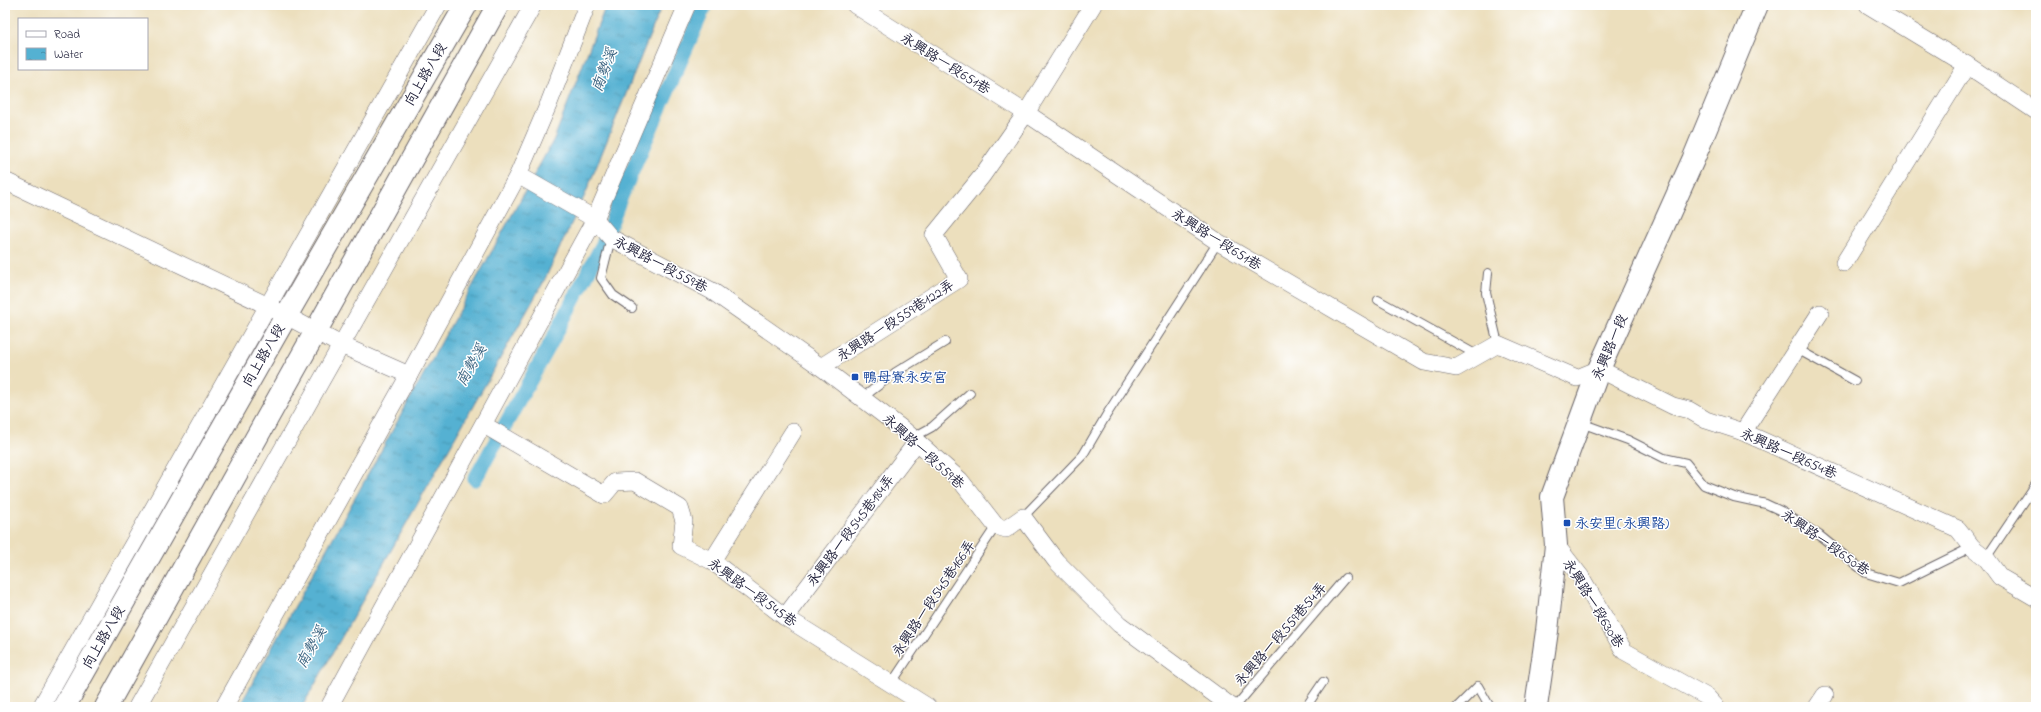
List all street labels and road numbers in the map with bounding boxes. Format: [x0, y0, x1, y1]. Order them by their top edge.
street label: 永興路一段651巷 [896, 28, 995, 101]
street label: 向上路八段 [400, 39, 453, 110]
street label: 永興路一段651巷 [1167, 204, 1266, 277]
street label: 永興路一段559巷 [609, 232, 712, 300]
street label: 永興路一段559巷122弄 [833, 275, 959, 367]
street label: 永興路一段 [1587, 311, 1634, 384]
street label: 向上路八段 [238, 320, 291, 391]
street label: 永興路一段559巷 [877, 409, 969, 495]
street label: 永興路一段654巷 [1737, 424, 1841, 486]
street label: 永興路一段545巷184弄 [802, 471, 900, 591]
street label: 永興路一段650巷 [1776, 505, 1875, 582]
street label: 永興路一段545巷166弄 [887, 536, 981, 661]
street label: 永興路一段545巷 [703, 554, 802, 633]
street label: 永興路一段630巷 [1557, 555, 1629, 653]
street label: 永興路一段559巷54弄 [1230, 578, 1332, 692]
street label: 向上路八段 [78, 602, 131, 673]

